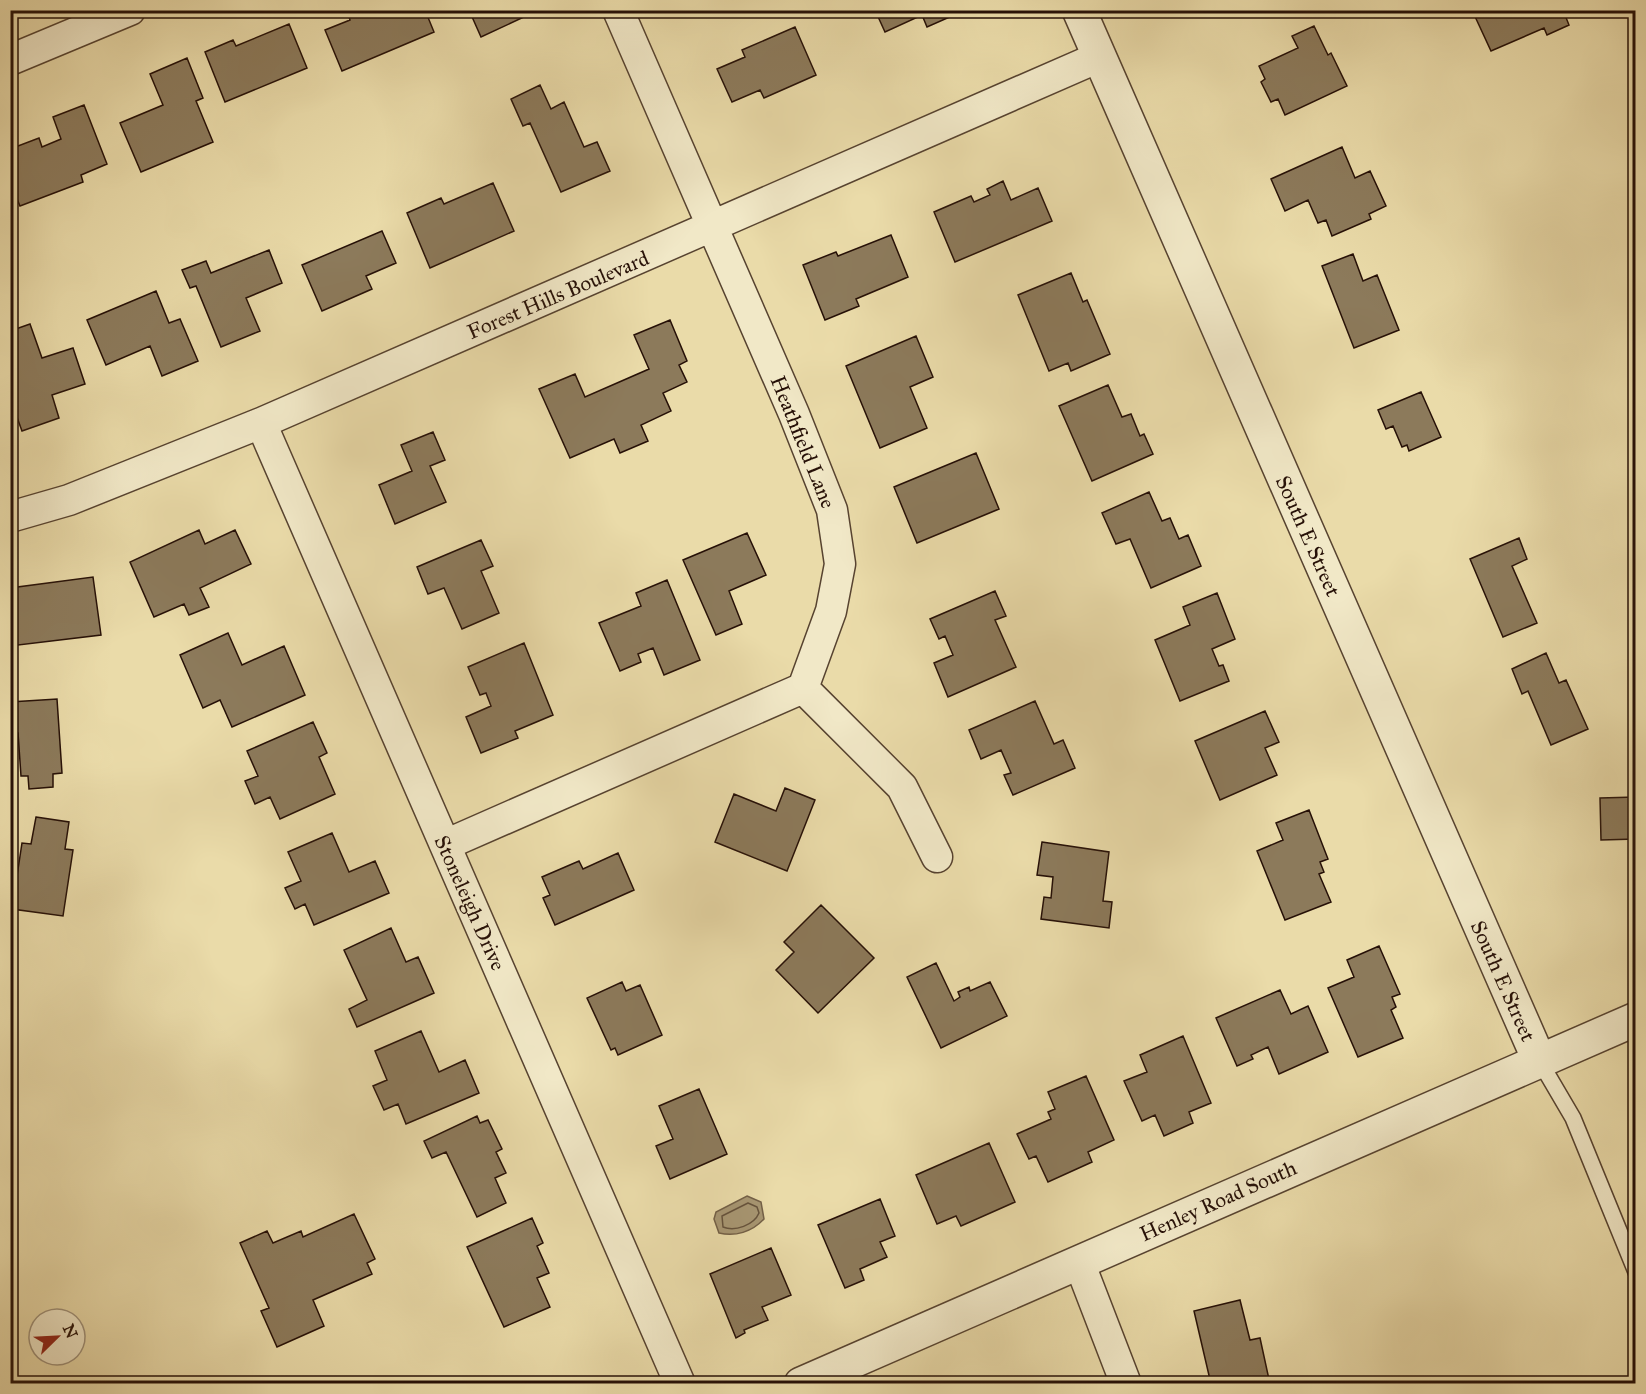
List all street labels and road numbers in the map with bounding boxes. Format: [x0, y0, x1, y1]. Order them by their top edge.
street label: Forest Hills Boulevard [463, 245, 653, 345]
street label: Heathfield Lane [765, 372, 842, 512]
street label: South E Street [1270, 472, 1346, 601]
street label: Stoneleigh Drive [429, 831, 511, 975]
street label: South E Street [1465, 917, 1541, 1046]
street label: Henley Road South [1135, 1155, 1301, 1247]

